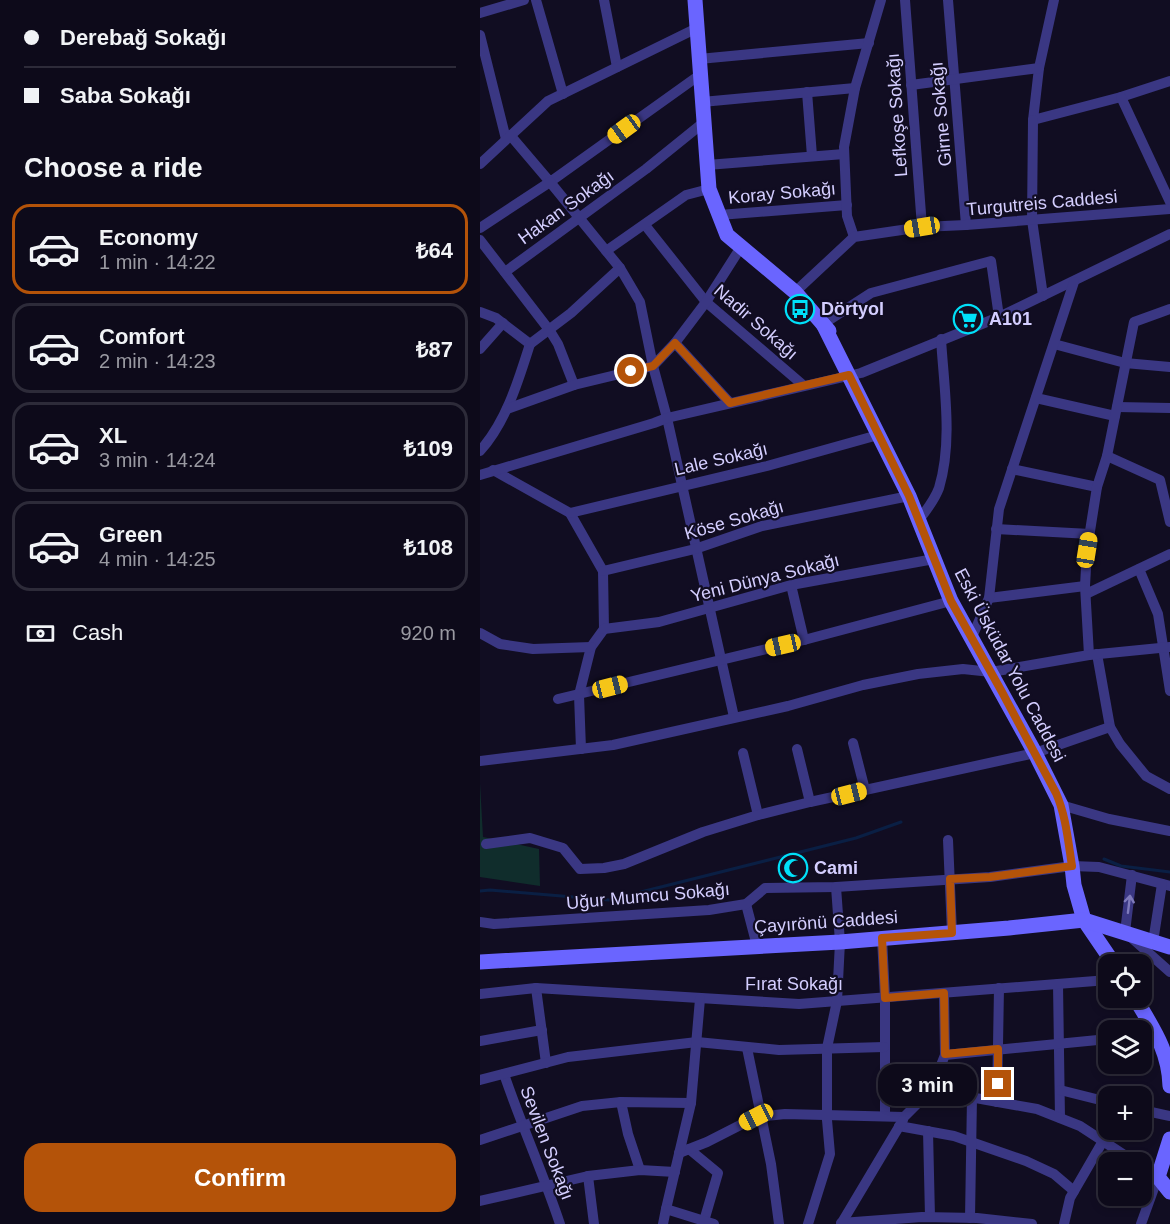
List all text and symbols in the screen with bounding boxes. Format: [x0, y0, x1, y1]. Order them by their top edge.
text: Derebağ Sokağı [60, 25, 226, 50]
street label: Lefkoşe Sokağı [883, 52, 911, 178]
street label: Girne Sokağı [926, 61, 956, 167]
text: Saba Sokağı [60, 83, 191, 108]
car [604, 111, 644, 147]
text: Choose a ride [24, 153, 203, 183]
street label: Hakan Sokağı [514, 166, 618, 248]
street label: Koray Sokağı [727, 178, 837, 208]
street label: Turgutreis Caddesi [966, 186, 1118, 220]
car [903, 215, 941, 239]
icon: car [27, 222, 81, 276]
text: Economy [99, 225, 198, 250]
text: ₺64 [416, 238, 453, 263]
text: 1 min · 14:22 [99, 251, 216, 273]
street label: Nadir Sokağı [710, 280, 802, 364]
bus stop icon: Dörtyol [784, 293, 816, 325]
place label: Dörtyol [821, 299, 884, 319]
supermarket icon: A101 [952, 303, 984, 335]
place label: A101 [989, 309, 1032, 329]
icon: car [27, 321, 81, 375]
text: Comfort [99, 324, 185, 349]
text: ₺87 [416, 337, 453, 362]
text: 2 min · 14:23 [99, 350, 216, 372]
route start [617, 357, 644, 384]
icon: car [27, 420, 81, 474]
text: XL [99, 423, 127, 448]
text: ₺109 [404, 436, 453, 461]
street label: Lale Sokağı [672, 439, 770, 479]
text: 3 min · 14:24 [99, 449, 216, 471]
street label: Köse Sokağı [682, 496, 786, 544]
icon: car [27, 519, 81, 573]
text: Green [99, 522, 163, 547]
car [1075, 531, 1099, 569]
text: ₺108 [404, 535, 453, 560]
text: 4 min · 14:25 [99, 548, 216, 570]
street label: Yeni Dünya Sokağı [689, 550, 841, 606]
street label: Eski Üsküdar Yolu Caddesi [950, 565, 1070, 765]
icon: cash [24, 617, 57, 650]
text: Cash [72, 620, 123, 645]
text: 920 m [400, 622, 456, 644]
car [763, 632, 803, 658]
car [590, 674, 630, 700]
car [829, 781, 869, 807]
mosque icon: Cami [777, 852, 809, 884]
place label: Cami [814, 858, 858, 878]
street label: Uğur Mumcu Sokağı [565, 879, 731, 913]
one-way arrow [1123, 894, 1134, 914]
street label: Çayırönü Caddesi [753, 907, 899, 937]
map controls [1098, 954, 1152, 1206]
button: locate [1098, 954, 1152, 1008]
street label: Fırat Sokağı [745, 974, 843, 994]
button: layers [1098, 1020, 1152, 1074]
callout: 3 min [878, 1063, 977, 1105]
route end [984, 1070, 1011, 1097]
text: 3 min [901, 1074, 954, 1096]
street label: Sevilen Sokağı [516, 1083, 578, 1203]
button: + [1098, 1086, 1152, 1140]
car [736, 1101, 776, 1133]
button: Confirm [24, 1143, 456, 1212]
button: − [1098, 1152, 1152, 1206]

